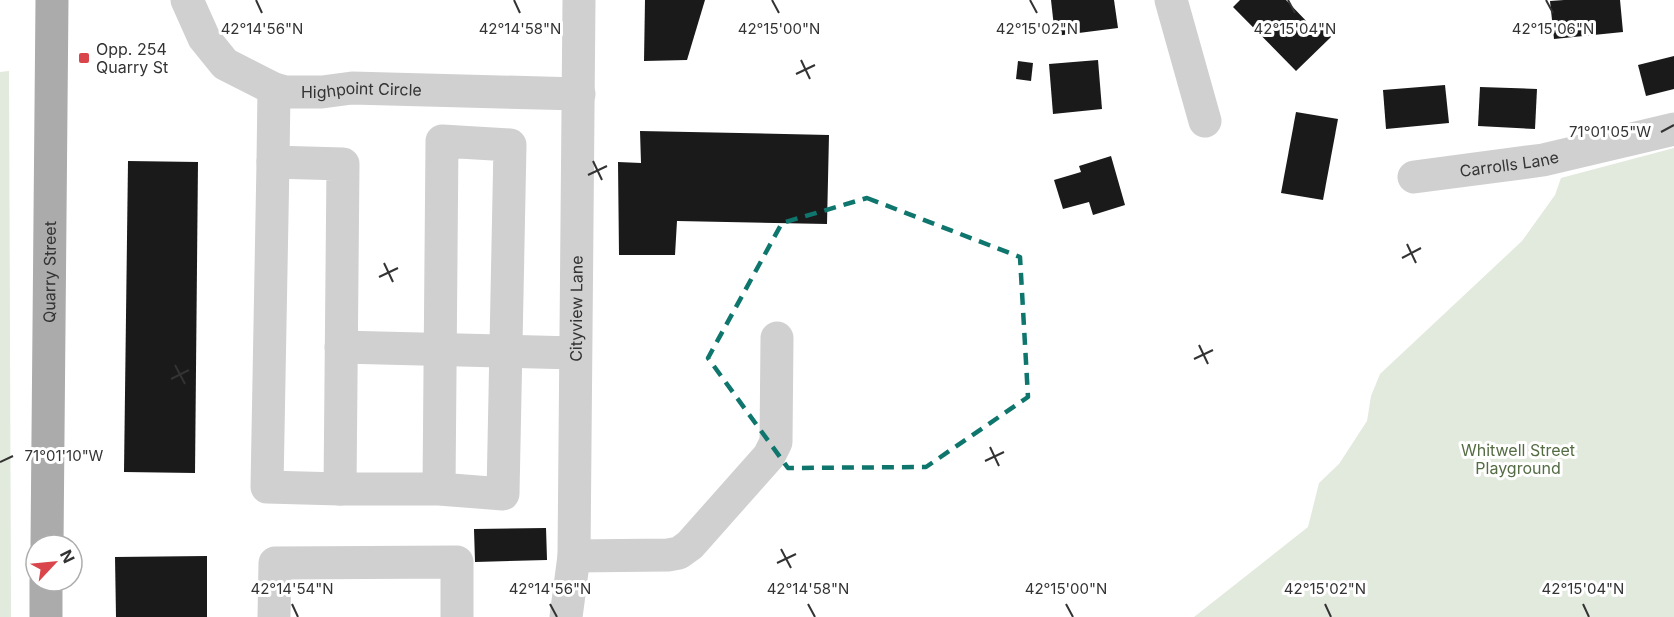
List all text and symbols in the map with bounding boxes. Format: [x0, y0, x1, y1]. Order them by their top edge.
text: 42°14'56"N [221, 19, 303, 38]
text: 42°14'58"N [479, 19, 561, 38]
text: 42°15'00"N [738, 19, 820, 38]
text: 42°15'02"N [996, 19, 1078, 38]
text: 42°15'04"N [1254, 19, 1336, 38]
text: 42°15'06"N [1512, 19, 1594, 38]
place label: Opp. 254 Quarry St [96, 39, 168, 77]
marker: Opp. 254 Quarry St [77, 51, 91, 65]
street label: Highpoint Circle [301, 78, 422, 102]
text: 71°01'05"W [1569, 122, 1651, 141]
street label: Carrolls Lane [1458, 147, 1561, 181]
street label: Quarry Street [39, 221, 60, 323]
street label: Cityview Lane [566, 255, 587, 362]
park label: Whitwell Street Playground [1461, 440, 1575, 478]
text: 71°01'10"W [25, 446, 104, 465]
north arrow [24, 533, 84, 593]
text: N [56, 547, 79, 566]
text: 42°14'54"N [250, 579, 334, 598]
text: 42°14'56"N [509, 579, 591, 598]
text: 42°14'58"N [767, 579, 849, 598]
text: 42°15'00"N [1025, 579, 1107, 598]
text: 42°15'02"N [1284, 579, 1366, 598]
text: 42°15'04"N [1542, 579, 1624, 598]

